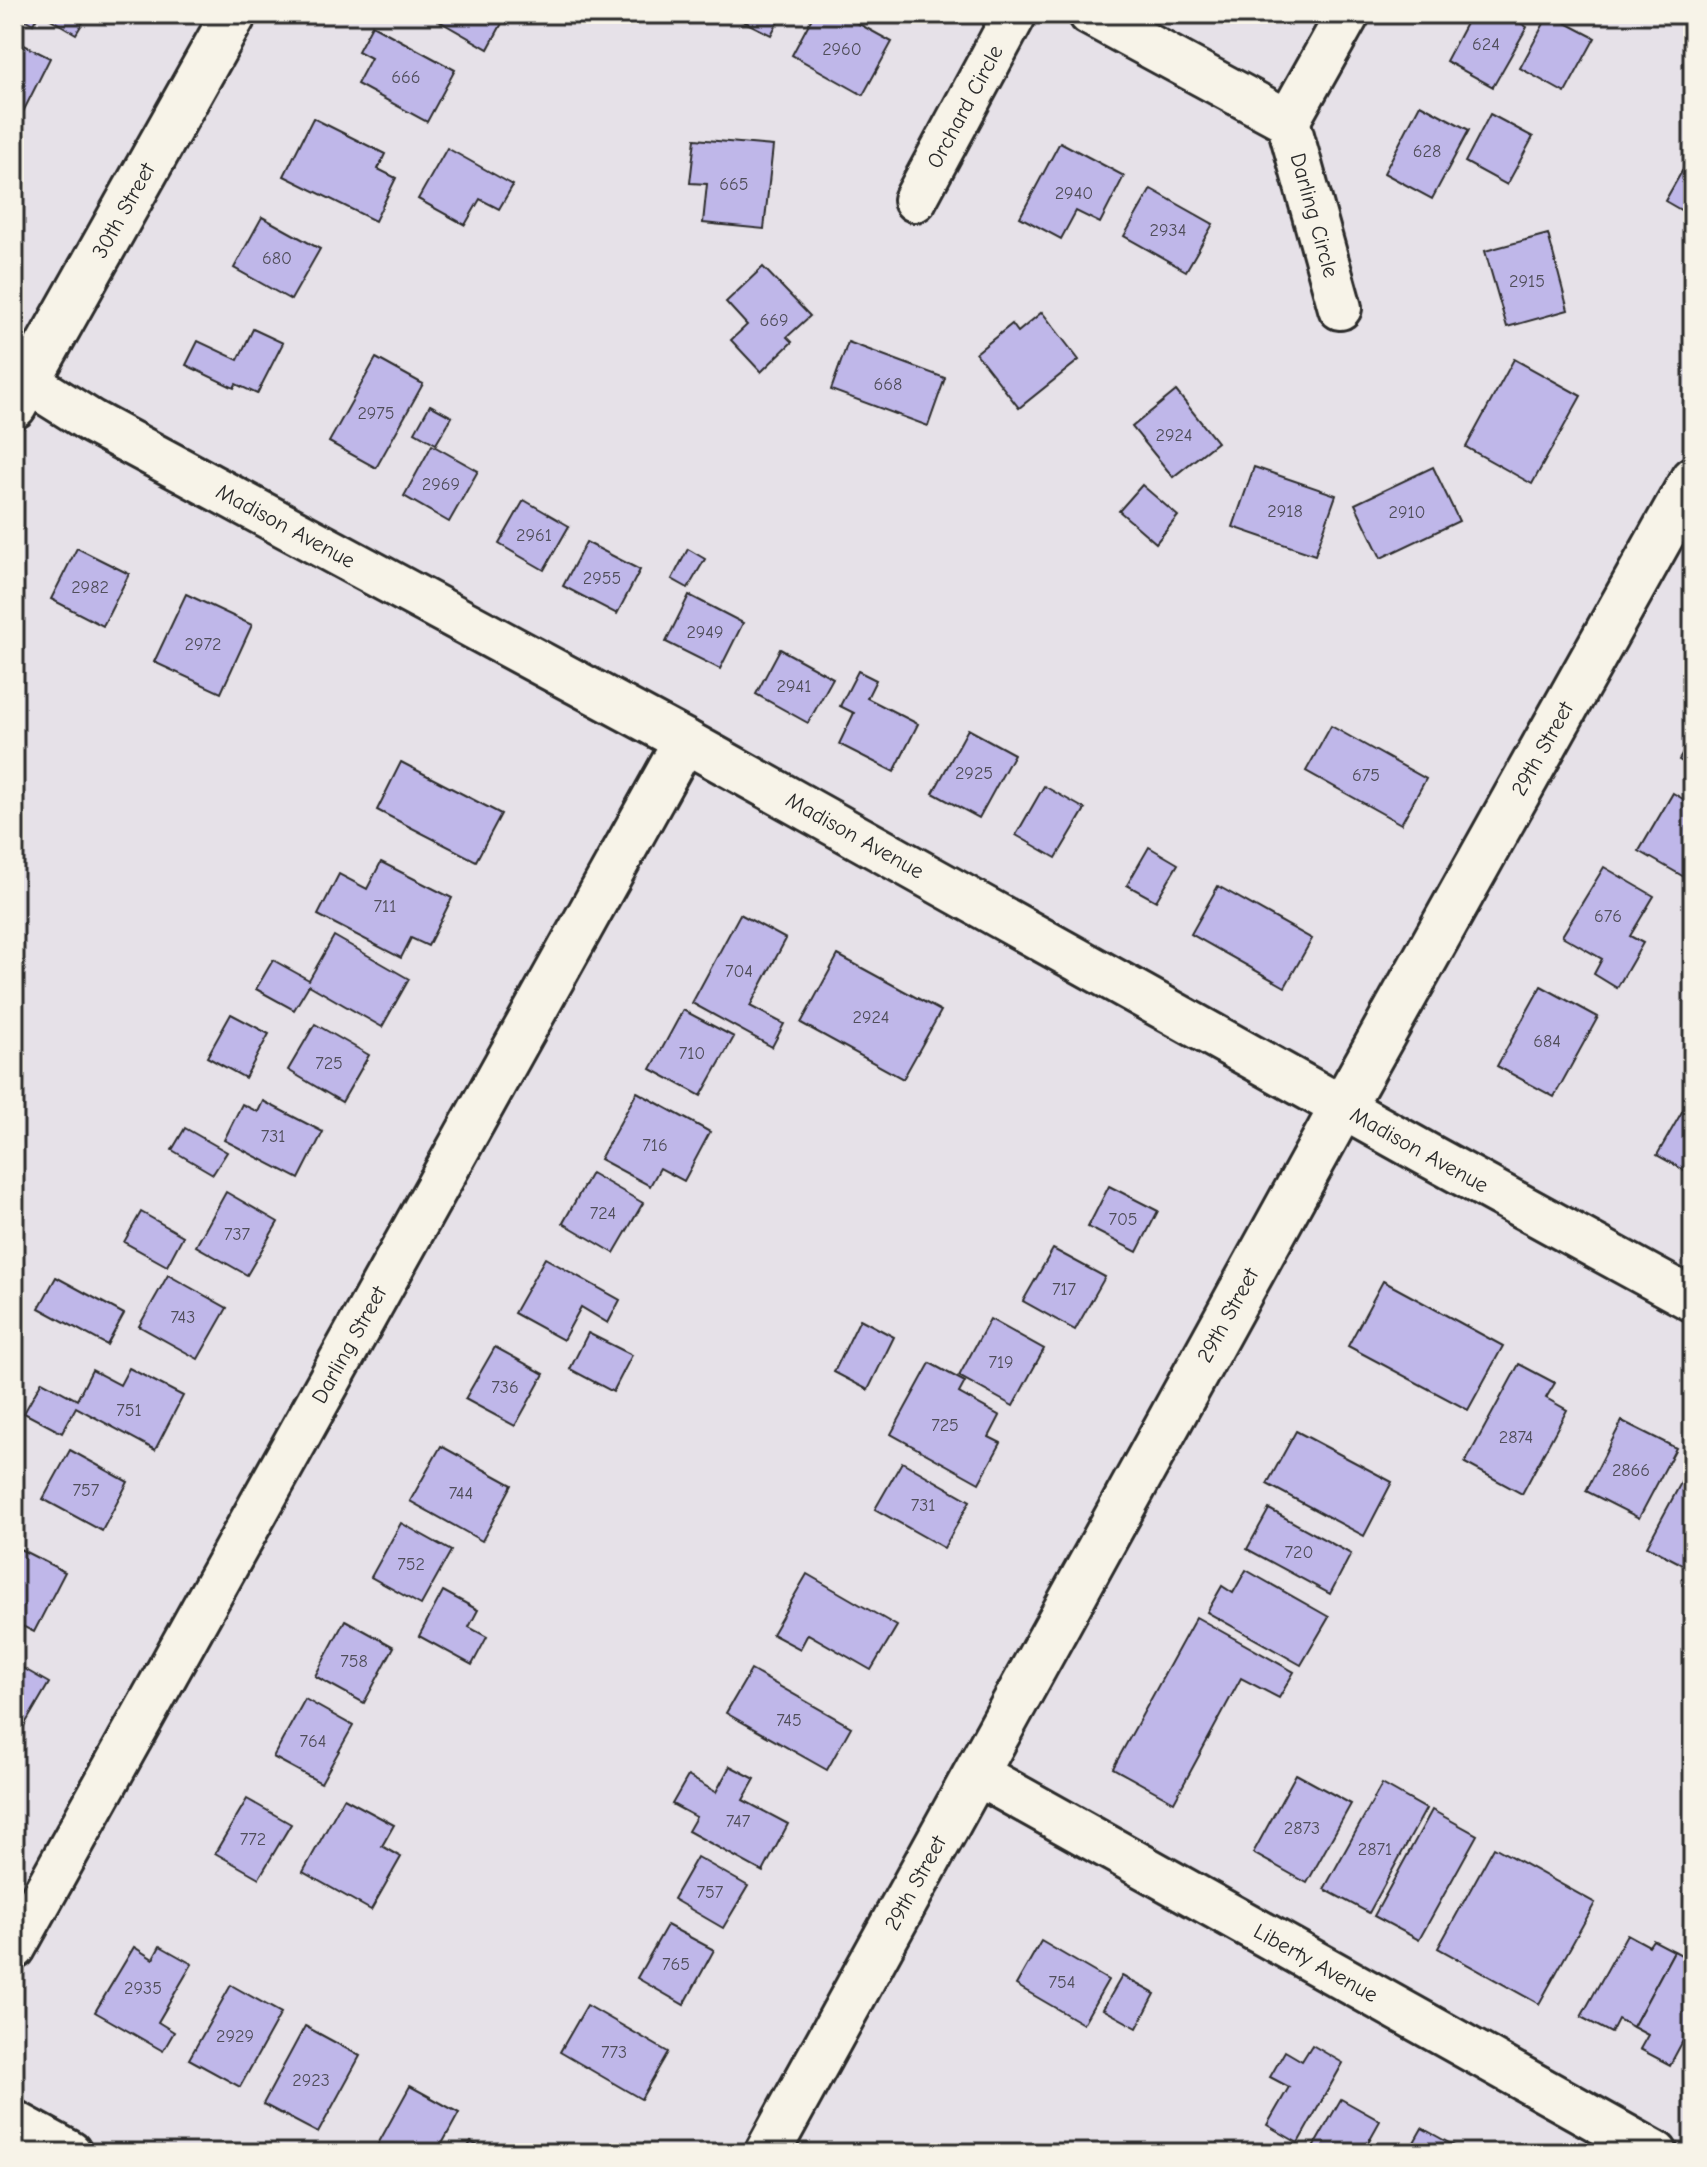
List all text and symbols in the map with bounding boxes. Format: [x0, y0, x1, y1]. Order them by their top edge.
house number: 624 [1472, 34, 1500, 55]
house number: 2960 [822, 39, 862, 60]
street label: Orchard Circle [922, 41, 1009, 173]
house number: 666 [391, 67, 421, 88]
house number: 628 [1413, 141, 1441, 162]
street label: Darling Circle [1285, 150, 1344, 281]
street label: 30th Street [87, 158, 161, 263]
house number: 665 [719, 174, 749, 195]
house number: 2940 [1055, 183, 1093, 204]
house number: 2934 [1150, 220, 1186, 241]
house number: 680 [262, 248, 292, 269]
house number: 2915 [1509, 271, 1545, 292]
house number: 669 [759, 310, 789, 331]
house number: 668 [874, 374, 902, 395]
house number: 2975 [357, 403, 395, 424]
house number: 2924 [1155, 425, 1193, 446]
house number: 2969 [422, 474, 460, 495]
street label: Madison Avenue [212, 478, 360, 574]
house number: 2918 [1267, 501, 1303, 522]
house number: 2910 [1388, 502, 1426, 523]
house number: 2961 [516, 525, 552, 546]
house number: 2955 [583, 568, 621, 589]
house number: 2982 [71, 577, 109, 598]
house number: 2949 [686, 622, 724, 643]
house number: 2972 [185, 634, 221, 655]
house number: 2941 [777, 676, 811, 697]
street label: 29th Street [1506, 697, 1579, 801]
house number: 2925 [955, 763, 993, 784]
house number: 675 [1352, 765, 1380, 786]
street label: Madison Avenue [781, 787, 928, 884]
house number: 711 [374, 896, 396, 917]
house number: 676 [1594, 906, 1622, 927]
house number: 704 [725, 961, 753, 982]
house number: 2924 [852, 1007, 890, 1028]
house number: 684 [1533, 1031, 1561, 1052]
house number: 710 [679, 1043, 705, 1064]
house number: 725 [315, 1053, 343, 1074]
street label: Madison Avenue [1346, 1101, 1493, 1199]
house number: 731 [261, 1126, 285, 1147]
house number: 716 [642, 1135, 668, 1156]
house number: 724 [590, 1203, 616, 1224]
house number: 705 [1108, 1209, 1138, 1230]
house number: 737 [224, 1224, 251, 1245]
street label: 29th Street [1191, 1263, 1265, 1367]
house number: 717 [1052, 1279, 1077, 1300]
street label: Darling Street [306, 1281, 393, 1408]
house number: 743 [171, 1307, 195, 1328]
house number: 719 [988, 1352, 1014, 1373]
house number: 736 [491, 1377, 519, 1398]
house number: 751 [116, 1400, 142, 1421]
house number: 725 [931, 1415, 959, 1436]
house number: 2874 [1499, 1427, 1533, 1448]
house number: 2866 [1612, 1460, 1650, 1481]
house number: 757 [73, 1480, 100, 1501]
house number: 744 [449, 1483, 473, 1504]
house number: 731 [911, 1495, 935, 1516]
house number: 720 [1285, 1542, 1313, 1563]
house number: 752 [397, 1554, 425, 1575]
house number: 758 [340, 1651, 368, 1672]
house number: 745 [776, 1710, 802, 1731]
house number: 764 [300, 1731, 326, 1752]
house number: 747 [726, 1811, 751, 1832]
house number: 2873 [1284, 1818, 1320, 1839]
house number: 772 [240, 1829, 266, 1850]
street label: 29th Street [879, 1831, 952, 1935]
house number: 2871 [1358, 1839, 1392, 1860]
house number: 757 [697, 1882, 724, 1903]
street label: Liberty Avenue [1249, 1918, 1382, 2008]
house number: 765 [662, 1954, 690, 1975]
house number: 754 [1049, 1972, 1075, 1993]
house number: 2935 [124, 1978, 162, 1999]
house number: 2929 [216, 2026, 254, 2047]
house number: 773 [601, 2042, 627, 2063]
house number: 2923 [292, 2070, 330, 2091]

